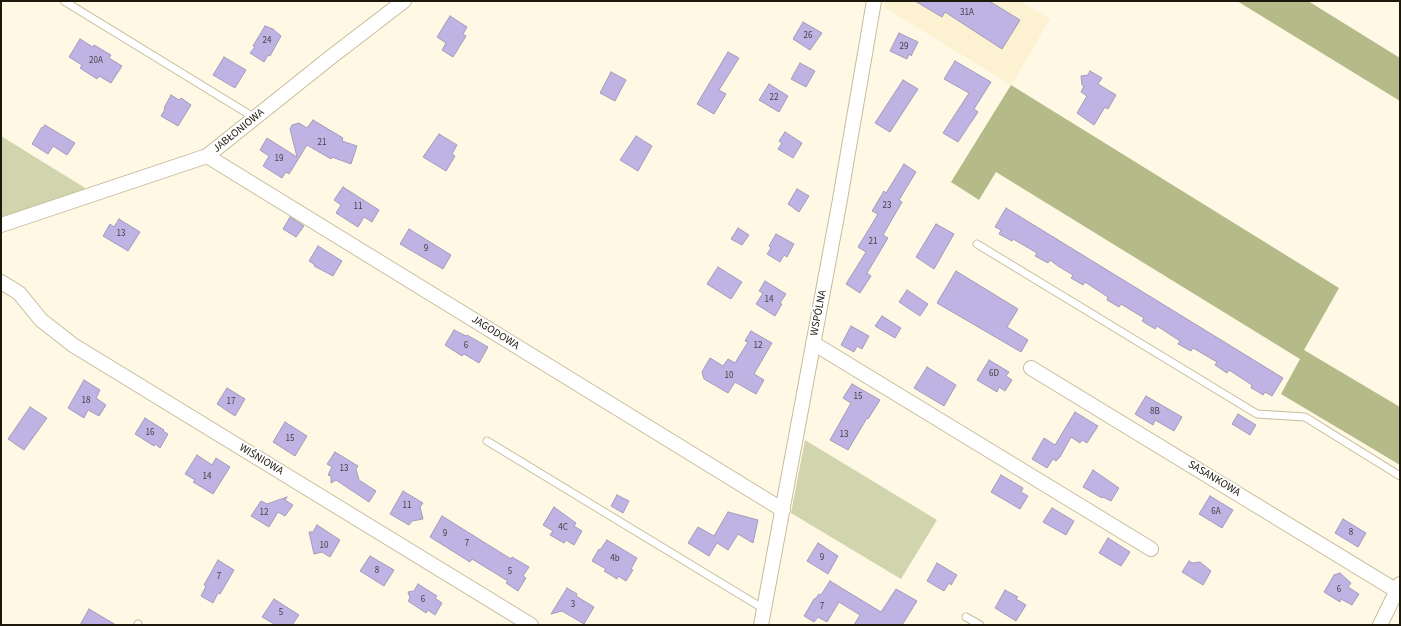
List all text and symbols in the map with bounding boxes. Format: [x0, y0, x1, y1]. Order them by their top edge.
house number: 31A [960, 8, 974, 18]
house number: 26 [804, 31, 812, 41]
house number: 24 [263, 36, 271, 46]
house number: 29 [900, 42, 908, 52]
house number: 20A [89, 56, 103, 66]
house number: 22 [770, 93, 778, 103]
street label: JABŁONIOWA [211, 106, 267, 156]
house number: 21 [318, 138, 326, 148]
house number: 19 [275, 154, 283, 164]
house number: 23 [883, 201, 891, 211]
house number: 11 [354, 202, 362, 212]
house number: 13 [117, 229, 125, 239]
house number: 21 [869, 237, 877, 247]
house number: 9 [424, 244, 428, 254]
street label: WSPÓLNA [808, 289, 830, 337]
house number: 14 [765, 295, 773, 305]
street label: JAGODOWA [469, 313, 521, 353]
house number: 6 [464, 341, 468, 351]
house number: 12 [754, 341, 762, 351]
house number: 6D [989, 369, 999, 379]
house number: 10 [725, 371, 733, 381]
house number: 15 [854, 392, 862, 402]
house number: 18 [82, 396, 90, 406]
house number: 17 [227, 397, 235, 407]
house number: 8B [1150, 407, 1160, 417]
house number: 16 [146, 428, 154, 438]
house number: 13 [840, 430, 848, 440]
house number: 15 [286, 434, 294, 444]
street label: WIŚNIOWA [236, 442, 286, 478]
street label: SASANKOWA [1185, 458, 1243, 500]
house number: 13 [340, 464, 348, 474]
house number: 14 [203, 472, 211, 482]
house number: 11 [403, 501, 411, 511]
house number: 6A [1211, 507, 1221, 517]
house number: 12 [260, 508, 268, 518]
house number: 4C [558, 523, 568, 533]
house number: 8 [1349, 528, 1353, 538]
house number: 9 [443, 529, 447, 539]
house number: 7 [465, 539, 469, 549]
house number: 10 [320, 541, 328, 551]
house number: 9 [820, 553, 824, 563]
house number: 4b [610, 554, 620, 564]
house number: 8 [375, 566, 379, 576]
house number: 5 [508, 567, 512, 577]
house number: 7 [217, 572, 221, 582]
house number: 6 [1337, 585, 1341, 595]
house number: 6 [421, 595, 425, 605]
house number: 3 [571, 600, 575, 610]
house number: 7 [820, 602, 824, 612]
house number: 5 [279, 608, 283, 618]

